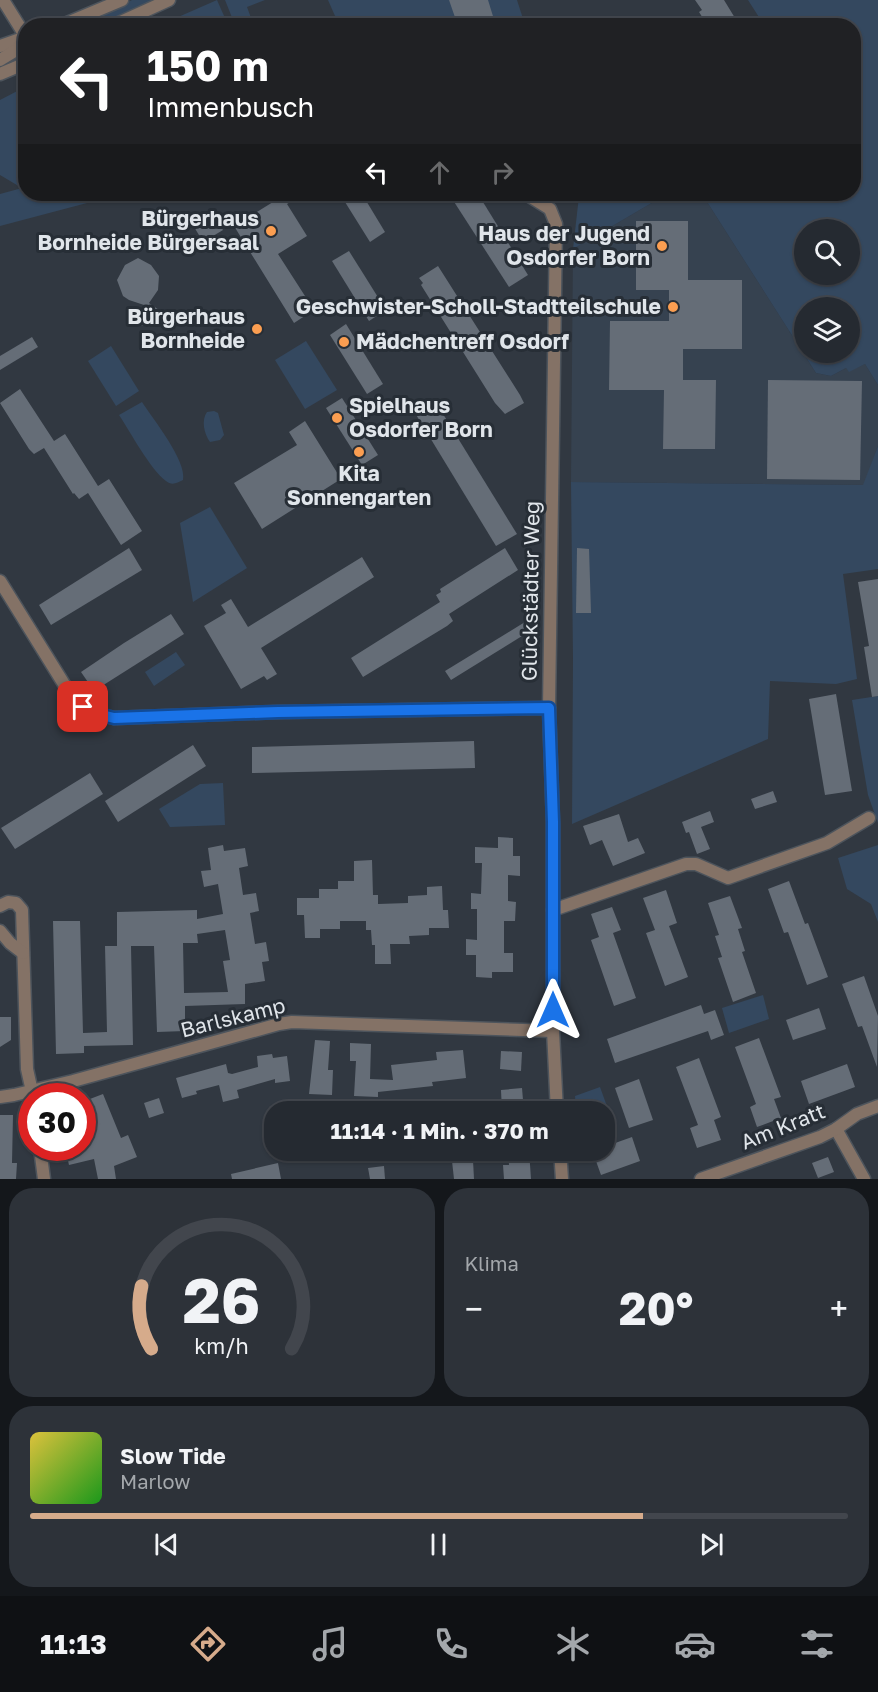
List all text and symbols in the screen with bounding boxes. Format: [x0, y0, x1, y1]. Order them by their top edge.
text: 150 m [147, 40, 269, 90]
icon: left [48, 42, 126, 120]
text: Immenbusch [147, 91, 314, 123]
icon: left [360, 156, 393, 189]
icon: ahead [423, 156, 456, 189]
icon: right [486, 156, 519, 189]
place label: Bürgerhaus Bornheide Bürgersaal [37, 205, 259, 255]
map controls [794, 219, 860, 363]
button: search [794, 219, 860, 285]
place label: Haus der Jugend Osdorfer Born [478, 220, 650, 270]
marker: Bürgerhaus Bornheide Bürgersaal [264, 224, 278, 238]
marker: Haus der Jugend Osdorfer Born [655, 239, 669, 253]
place label: Geschwister-Scholl-Stadtteilschule [296, 293, 661, 319]
button: layers [794, 297, 860, 363]
marker: Geschwister-Scholl-Stadtteilschule [666, 300, 680, 314]
place label: Bürgerhaus Bornheide [127, 303, 245, 353]
marker: Bürgerhaus Bornheide [250, 322, 264, 336]
place label: Mädchentreff Osdorf [356, 328, 569, 354]
marker: Mädchentreff Osdorf [337, 335, 351, 349]
place label: Spielhaus Osdorfer Born [349, 392, 493, 442]
marker: Spielhaus Osdorfer Born [330, 411, 344, 425]
marker: Kita Sonnengarten [352, 445, 366, 459]
place label: Kita Sonnengarten [287, 460, 431, 510]
street label: Glückstädter Weg [515, 501, 545, 681]
pin [57, 681, 108, 732]
icon: arrive [66, 690, 99, 723]
position arrow [521, 978, 585, 1042]
street label: Barlskamp [178, 991, 288, 1043]
speed limit sign: 30 [18, 1083, 96, 1161]
street label: Am Kratt [737, 1097, 829, 1155]
text: 11:14 · 1 Min. · 370 m [330, 1117, 549, 1144]
text: Klima [465, 1251, 519, 1275]
text: 26 [183, 1262, 261, 1337]
text: 20° [619, 1281, 693, 1335]
text: − [465, 1289, 483, 1328]
text: + [830, 1289, 848, 1328]
text: km/h [194, 1334, 249, 1360]
text: Slow Tide [120, 1442, 226, 1469]
text: Marlow [120, 1469, 191, 1493]
icon: previous [150, 1528, 183, 1561]
icon: pause [422, 1528, 455, 1561]
icon: next [695, 1528, 728, 1561]
icon: directions [187, 1623, 229, 1665]
icon: music [309, 1623, 351, 1665]
icon: phone [430, 1623, 472, 1665]
icon: climate [552, 1623, 594, 1665]
icon: car [674, 1623, 716, 1665]
icon: filters [796, 1623, 838, 1665]
text: 11:13 [40, 1628, 107, 1660]

